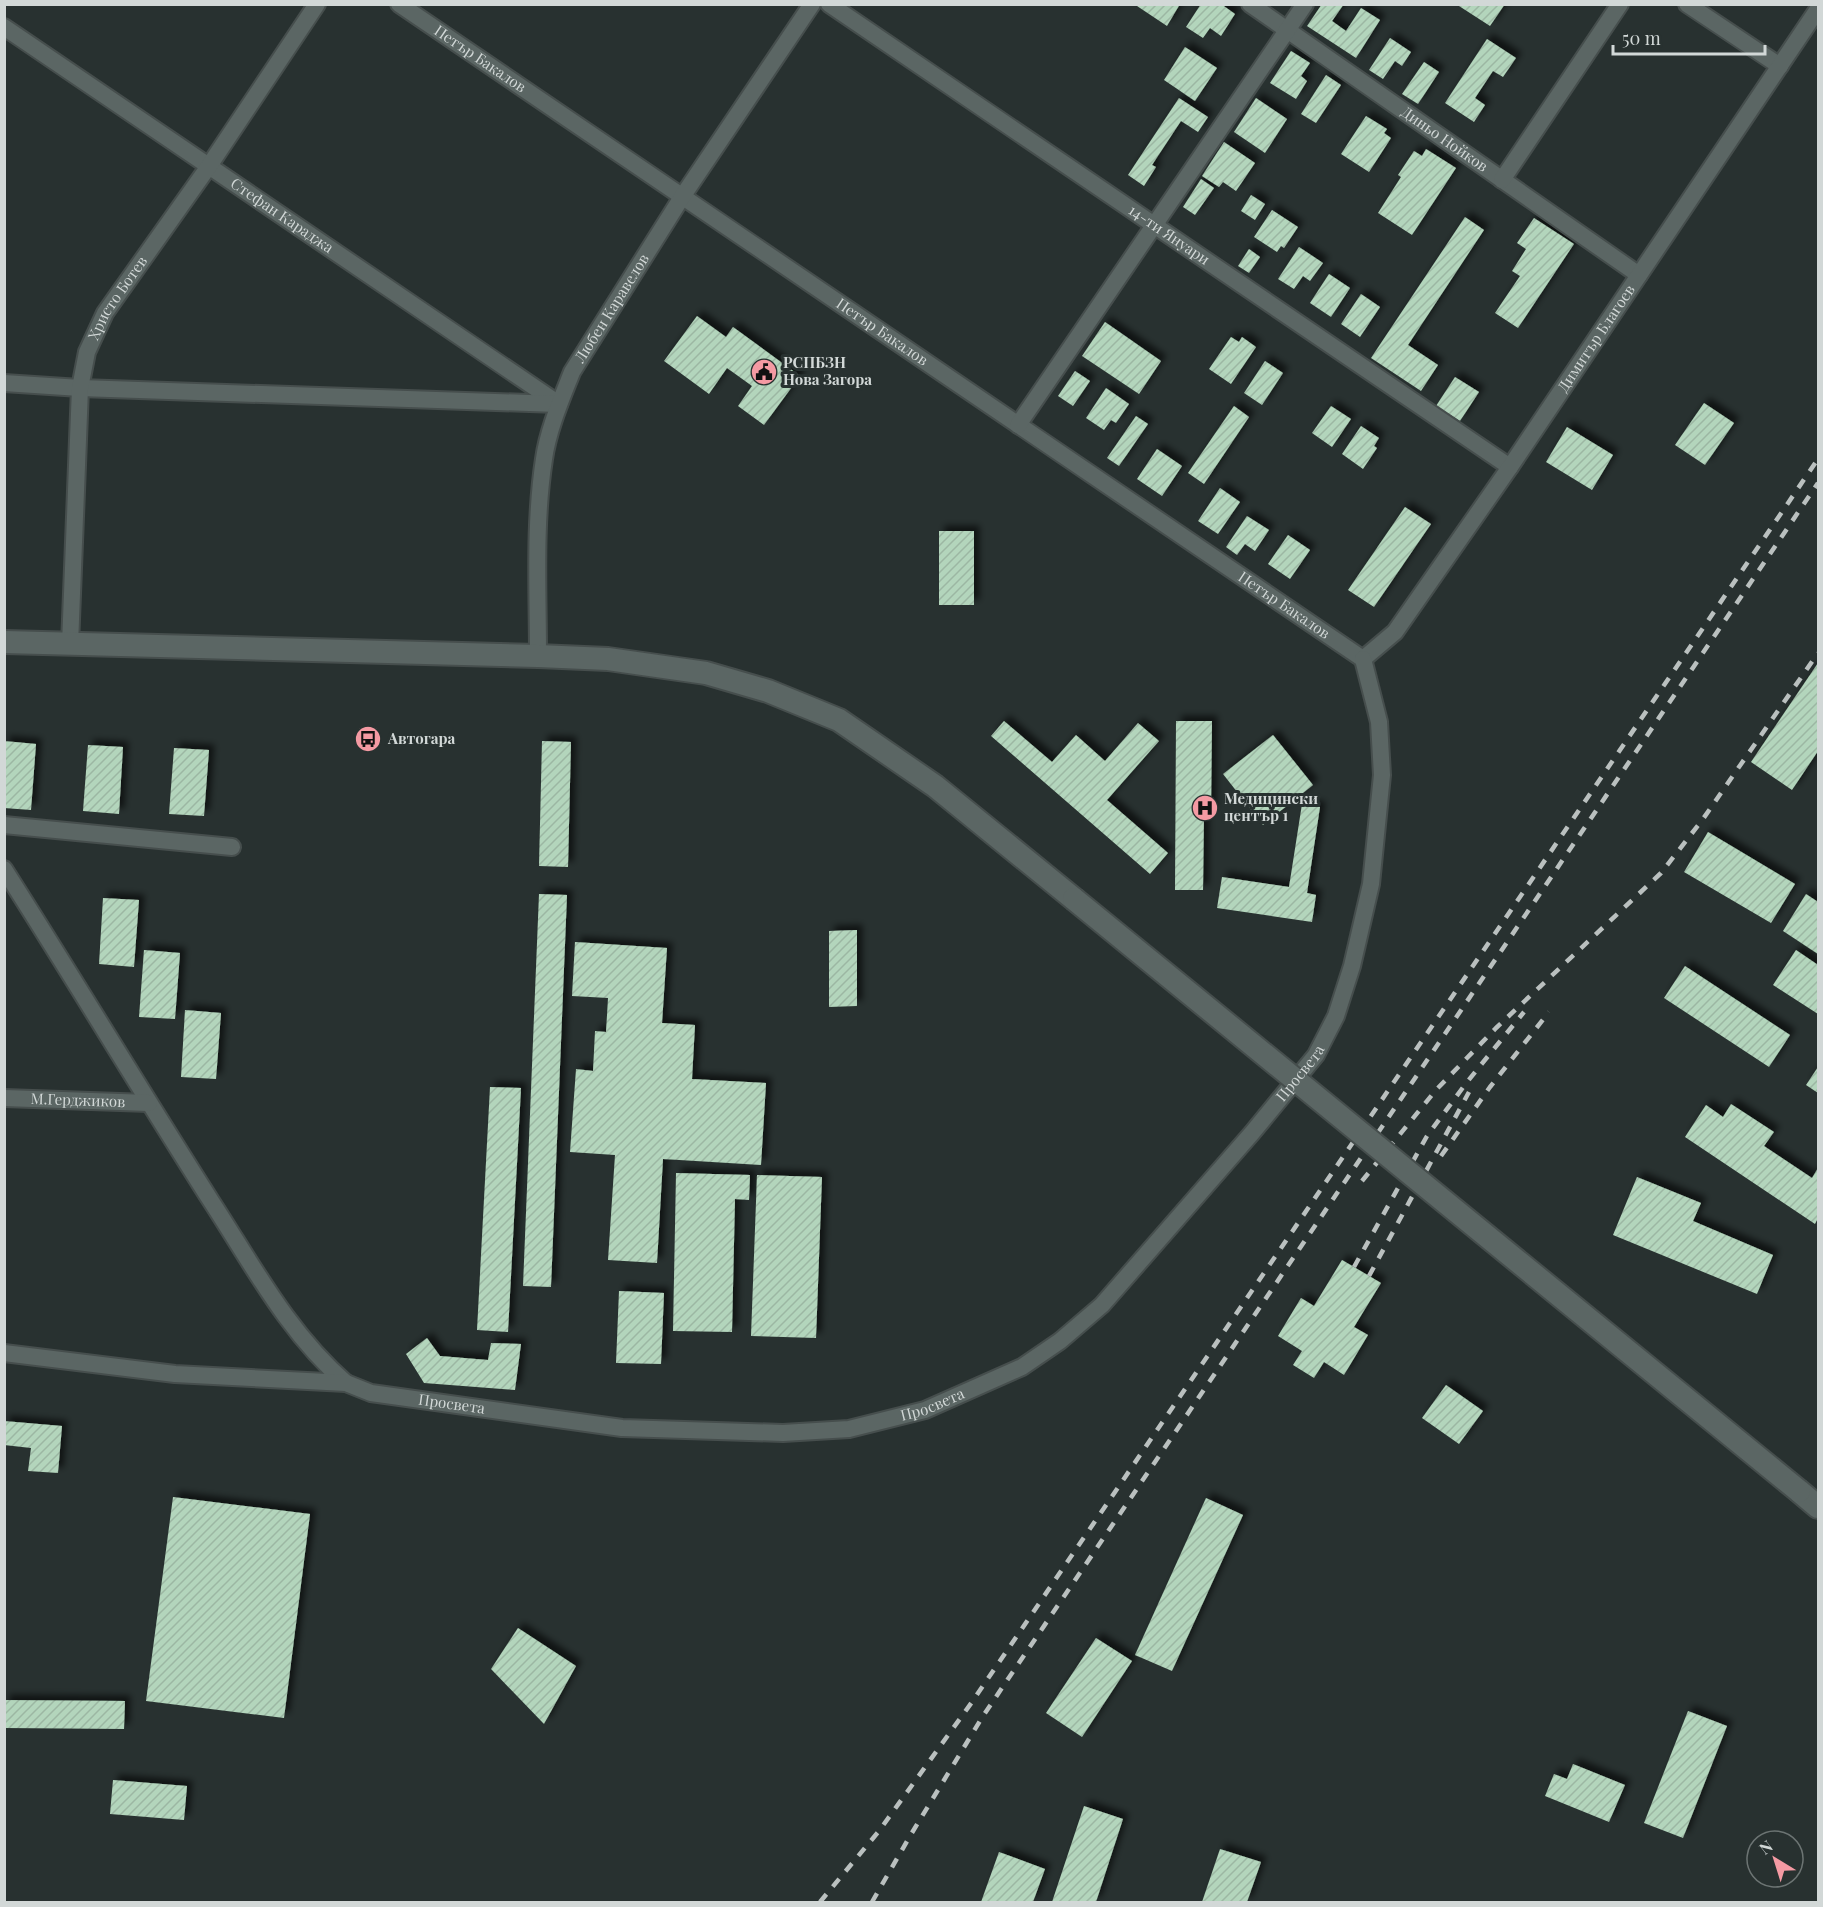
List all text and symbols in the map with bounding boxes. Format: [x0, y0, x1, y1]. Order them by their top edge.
scale bar [1613, 18, 1764, 56]
street label: Петър Бакалов [431, 20, 530, 97]
text: 50 m [1622, 26, 1661, 50]
street label: Диньо Нойков [1398, 101, 1492, 176]
street label: Стефан Караджа [227, 173, 338, 257]
street label: 14-ти Януари [1125, 200, 1214, 269]
street label: Любен Каравелов [569, 250, 653, 367]
street label: Христо Ботев [83, 252, 151, 343]
street label: Димитър Благоев [1552, 280, 1639, 395]
street label: Петър Бакалов [833, 293, 932, 370]
place label: РСПБЗН Нова Загора [783, 352, 872, 389]
public building icon: РСПБЗН Нова Загора [749, 357, 779, 387]
street label: Петър Бакалов [1235, 566, 1334, 643]
bus stop icon: Автогара [353, 724, 383, 754]
place label: Автогара [387, 728, 456, 748]
place label: Медицински център 1 [1224, 788, 1318, 825]
hospital icon: Медицински център 1 [1190, 793, 1220, 823]
street label: Просвета [1271, 1041, 1329, 1105]
street label: М.Герджиков [30, 1088, 126, 1111]
street label: Просвета [898, 1383, 968, 1425]
street label: Просвета [417, 1389, 487, 1418]
north arrow [1745, 1829, 1805, 1889]
text: N [1754, 1835, 1777, 1859]

